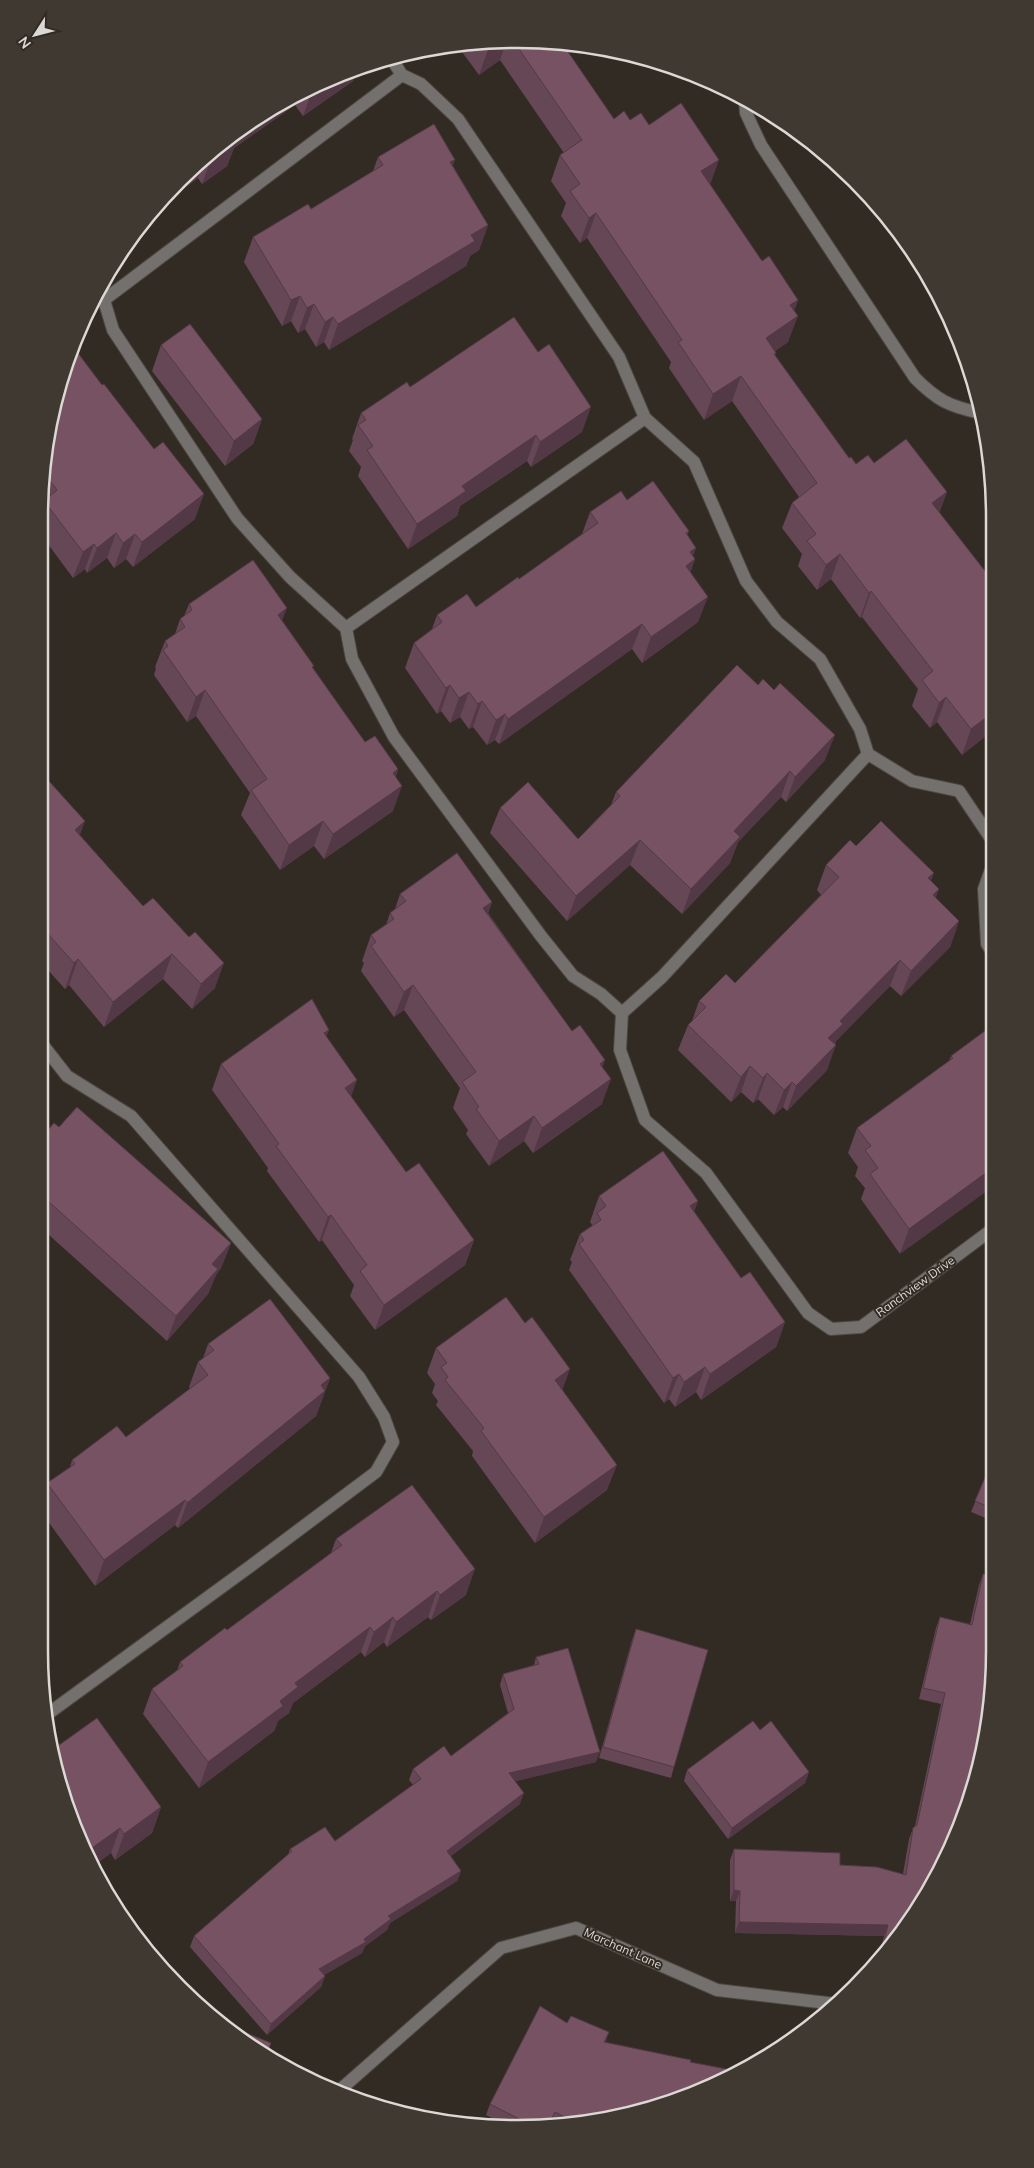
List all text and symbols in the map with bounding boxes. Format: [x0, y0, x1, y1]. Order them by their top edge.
north arrow [10, 10, 60, 60]
text: N [14, 33, 35, 52]
street label: Ranchview Drive [873, 1252, 957, 1320]
street label: Marchant Lane [582, 1924, 664, 1972]

